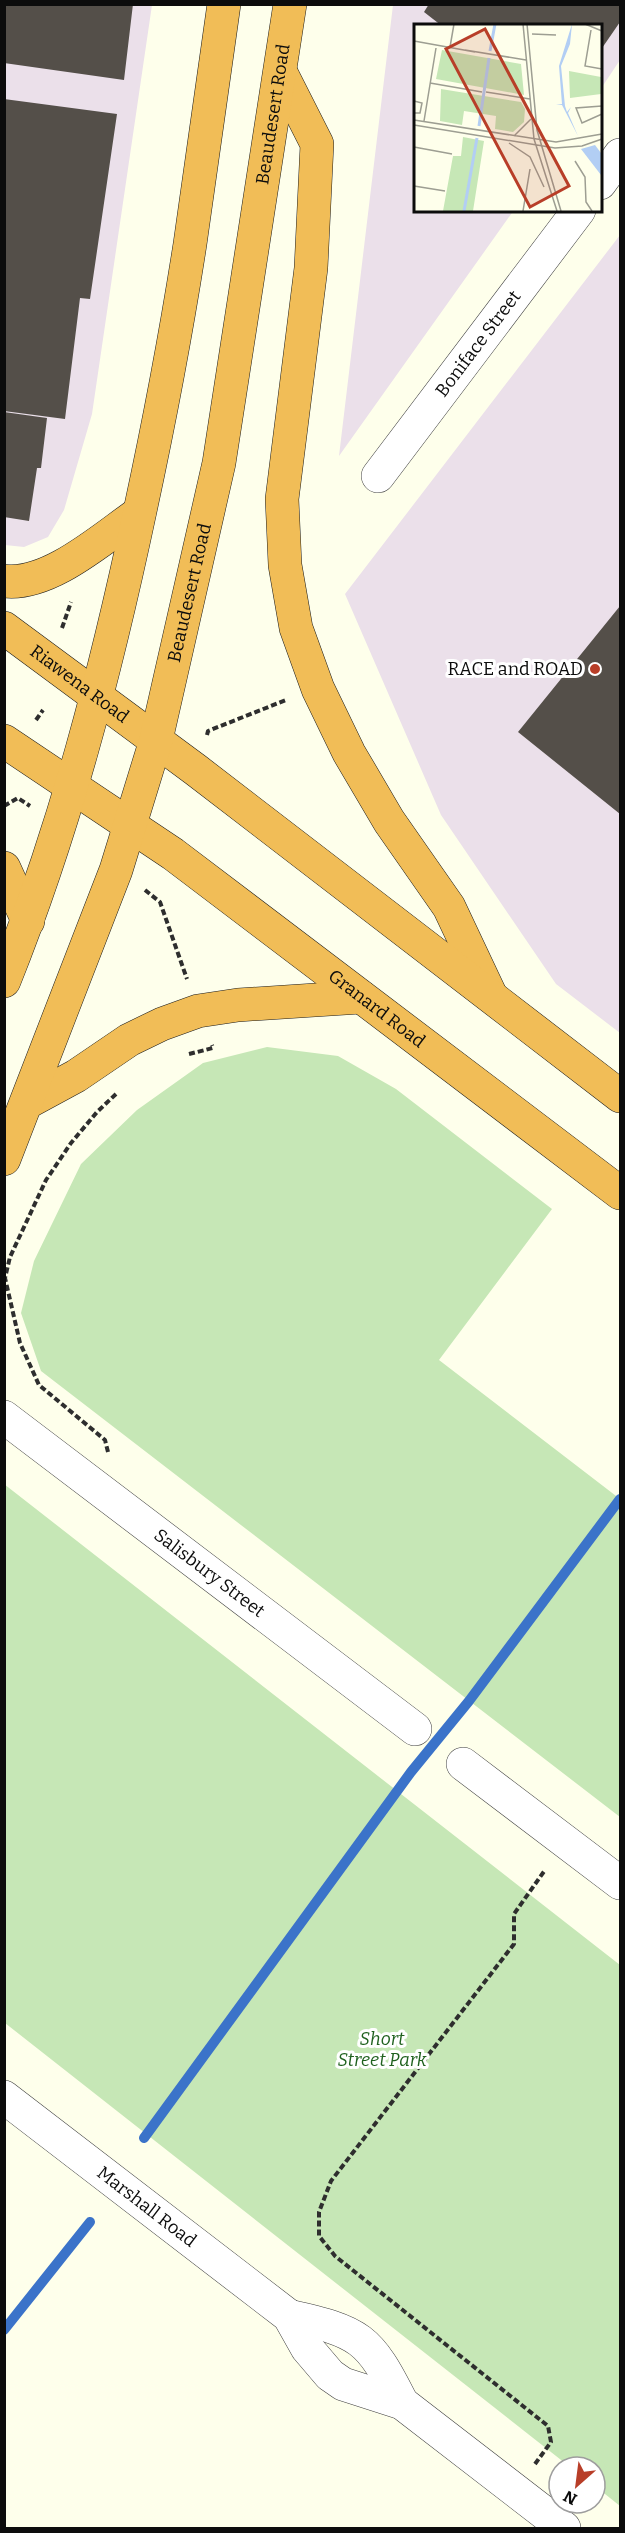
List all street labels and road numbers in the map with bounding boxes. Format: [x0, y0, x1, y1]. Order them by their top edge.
street label: Beaudesert Road [251, 42, 295, 186]
street label: Boniface Street [431, 286, 526, 401]
street label: Beaudesert Road [163, 521, 216, 664]
street label: Riawena Road [26, 640, 134, 728]
street label: Granard Road [324, 965, 430, 1053]
street label: Salisbury Street [150, 1524, 270, 1622]
street label: Marshall Road [93, 2162, 201, 2252]

